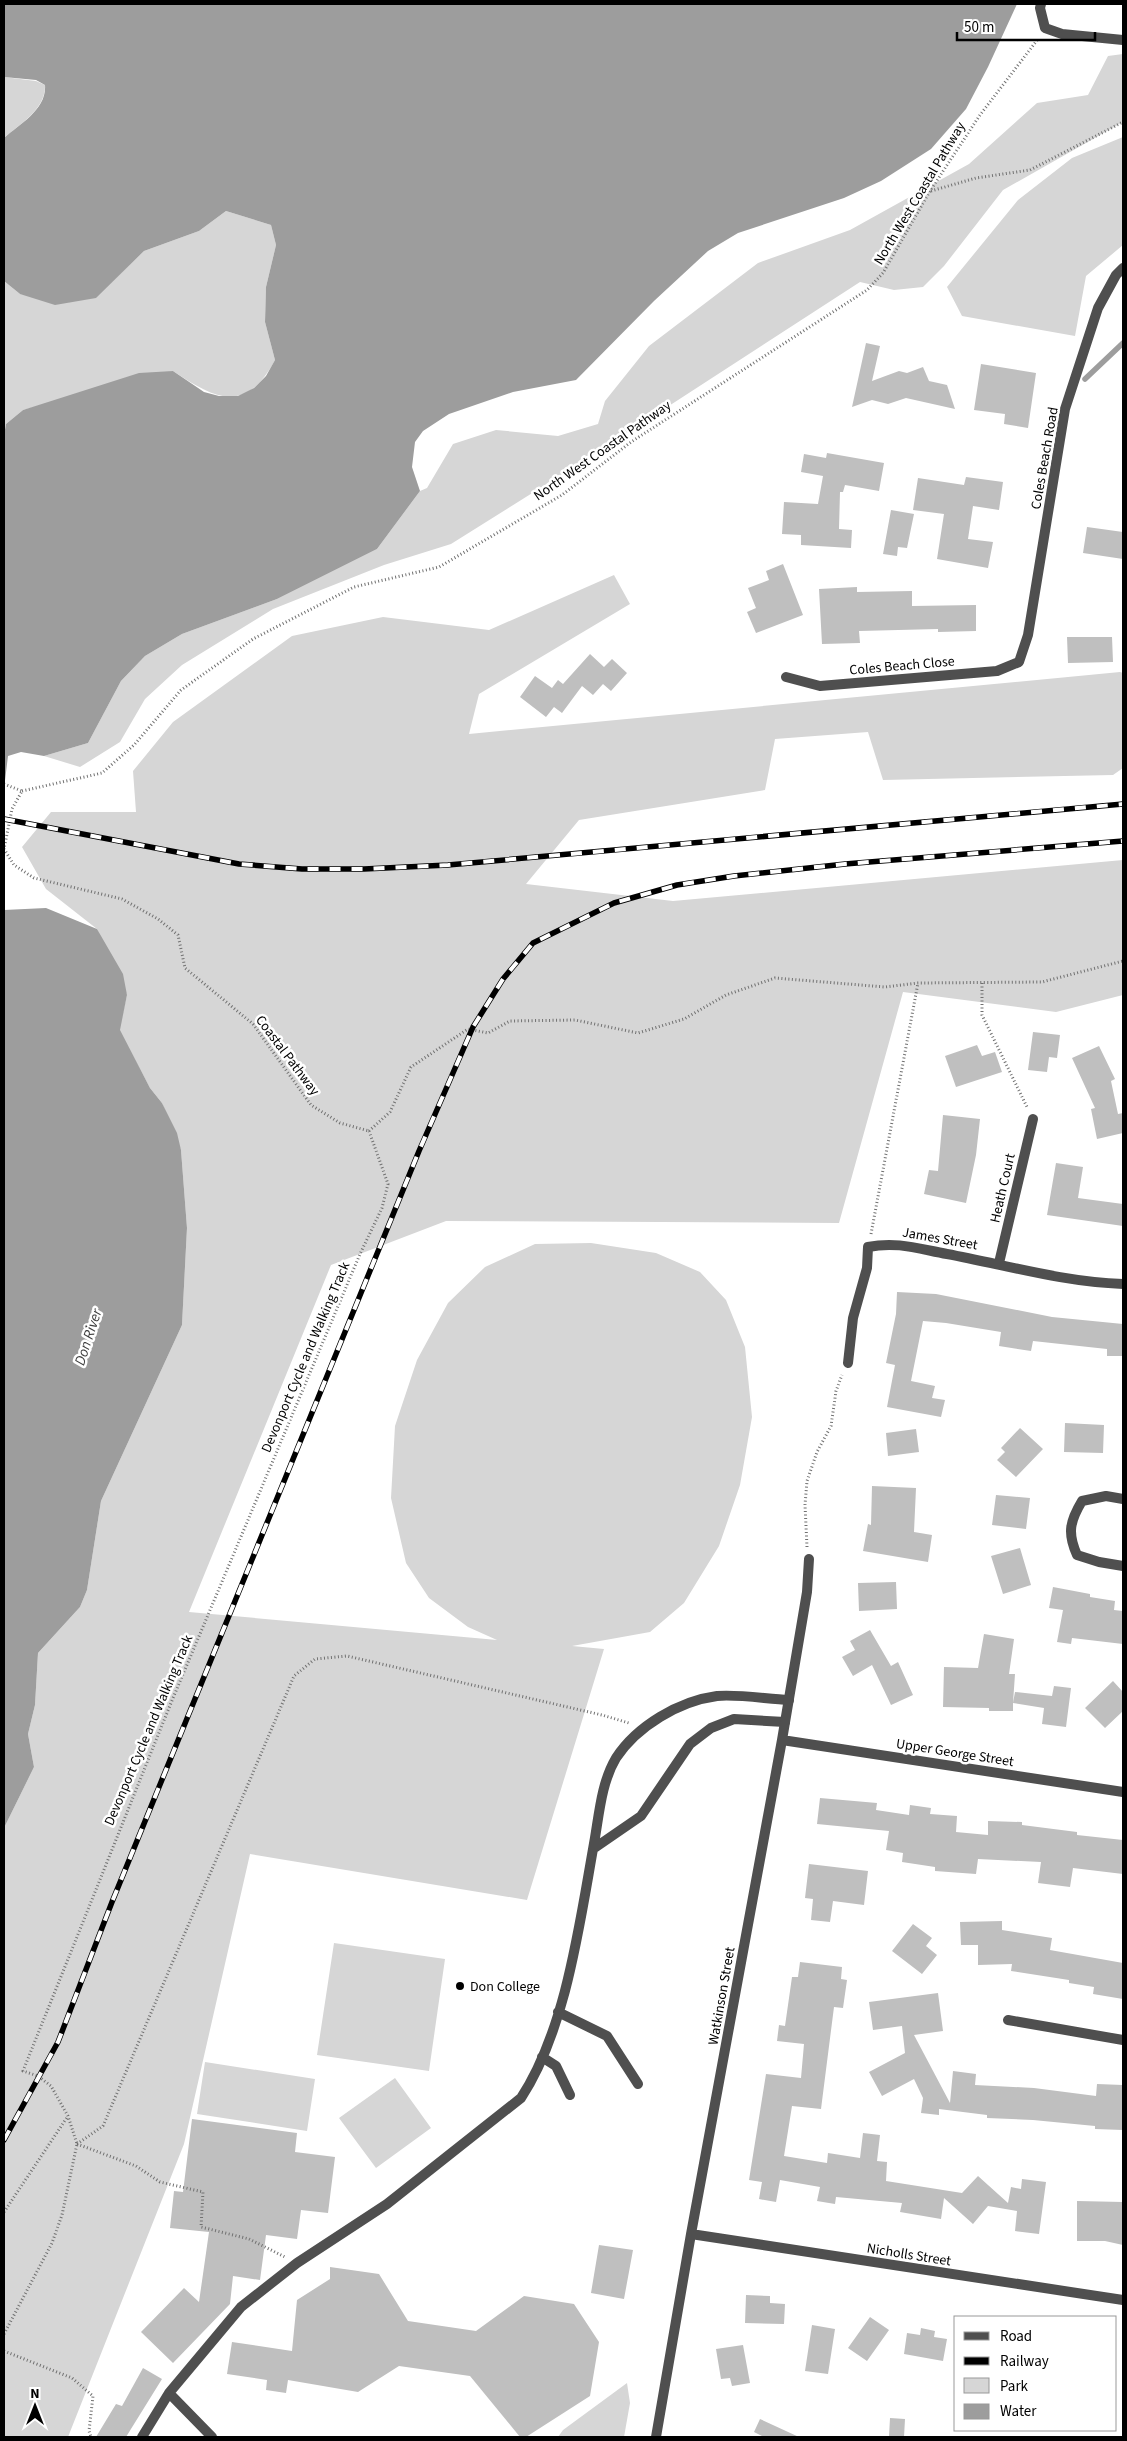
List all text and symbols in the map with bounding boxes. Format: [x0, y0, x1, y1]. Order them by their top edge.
scale bar [957, 10, 1094, 42]
text: 50 m [964, 17, 994, 38]
street label: North West Coastal Pathway [869, 118, 971, 269]
street label: North West Coastal Pathway [530, 395, 676, 506]
street label: Coles Beach Road [1026, 405, 1064, 511]
street label: Coles Beach Close [849, 651, 956, 681]
street label: Coastal Pathway [250, 1011, 324, 1100]
street label: Heath Court [985, 1151, 1021, 1225]
street label: James Street [901, 1223, 979, 1255]
street label: Devonport Cycle and Walking Track [257, 1259, 355, 1456]
water label: Don River [69, 1305, 108, 1368]
street label: Devonport Cycle and Walking Track [100, 1632, 198, 1829]
street label: Upper George Street [895, 1734, 1015, 1772]
street label: Watkinson Street [704, 1945, 741, 2047]
place label: Don College [470, 1977, 540, 1997]
marker: Don College [454, 1980, 466, 1992]
street label: Nicholls Street [865, 2238, 953, 2272]
legend [954, 2316, 1117, 2431]
text: Road [1000, 2326, 1032, 2347]
text: Railway [1000, 2351, 1049, 2372]
text: Park [1000, 2376, 1029, 2397]
north arrow [10, 2381, 60, 2431]
text: N [30, 2384, 40, 2404]
text: Water [1000, 2401, 1037, 2422]

